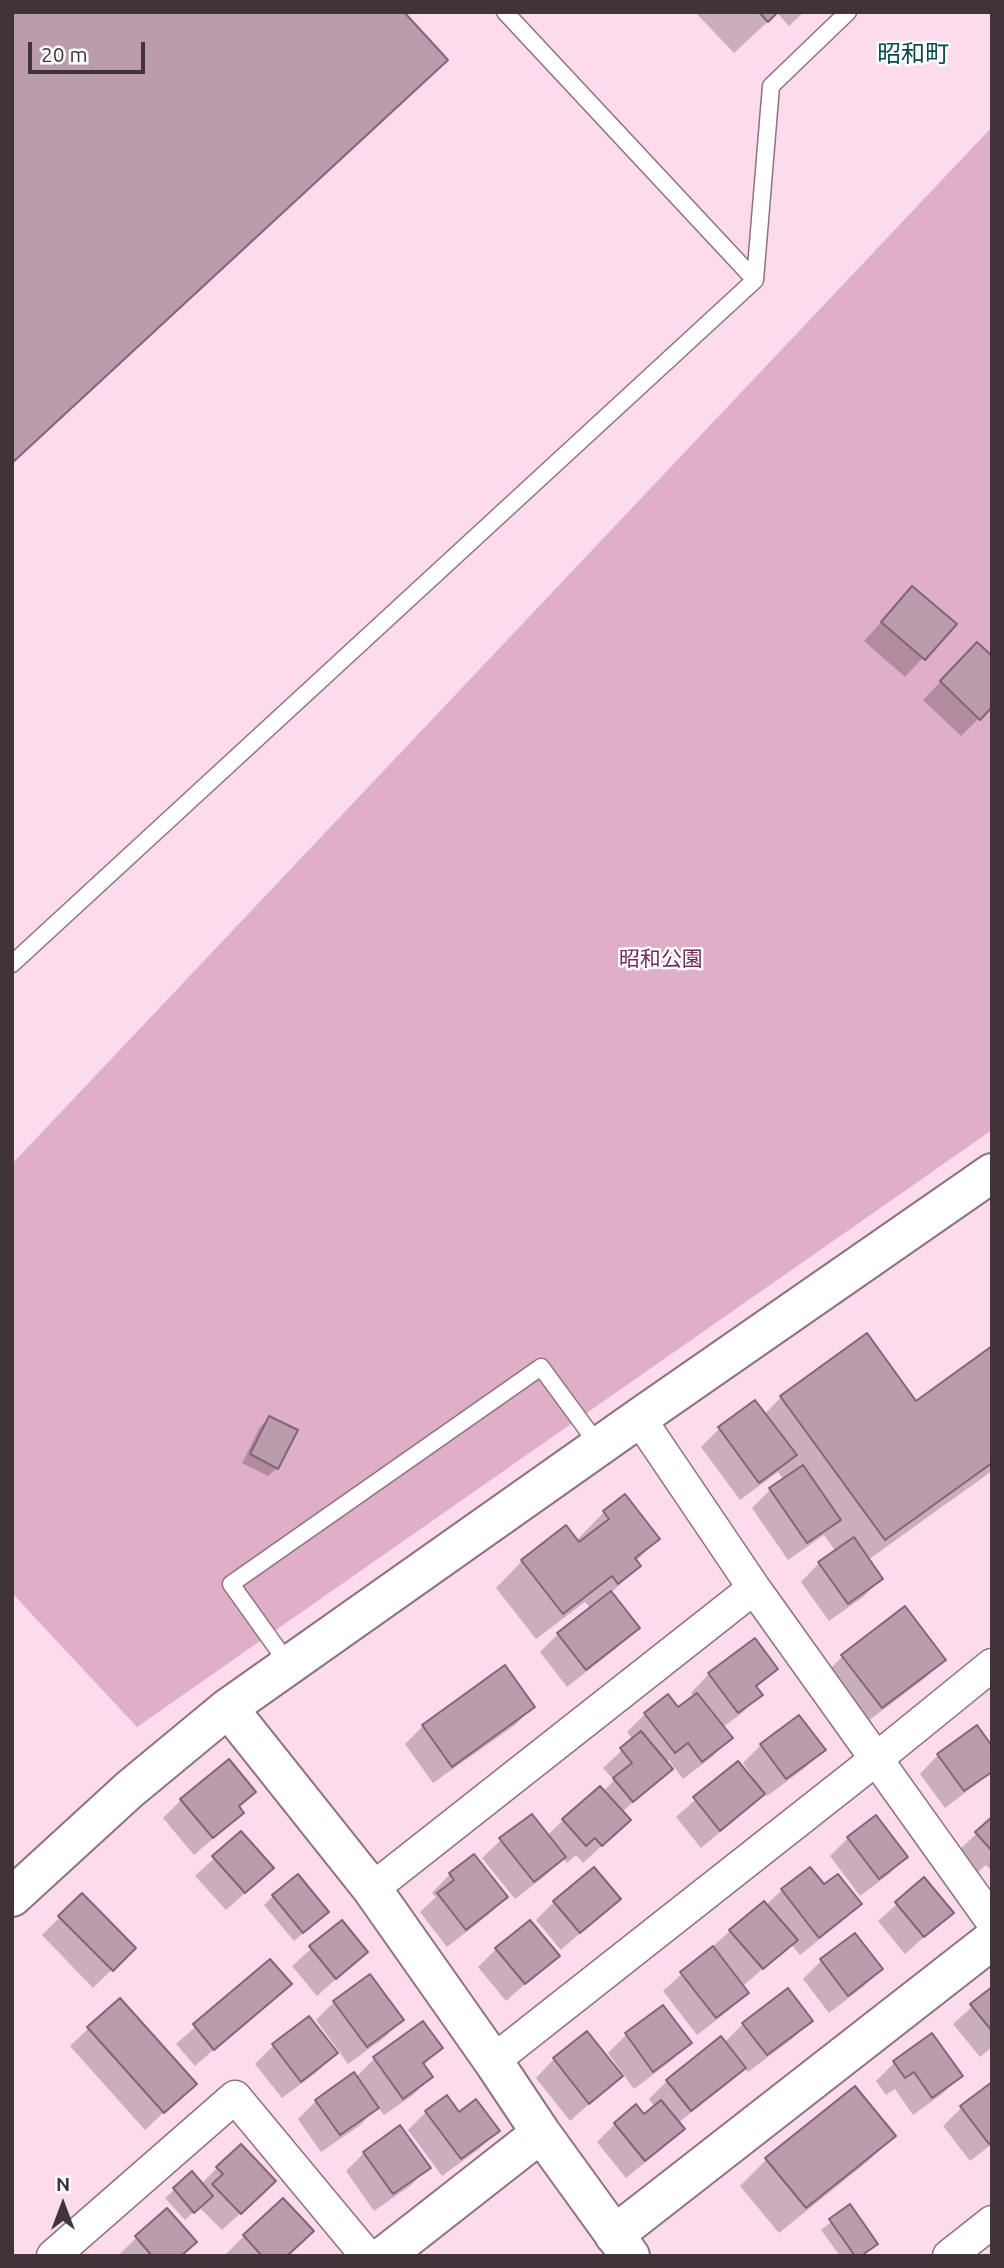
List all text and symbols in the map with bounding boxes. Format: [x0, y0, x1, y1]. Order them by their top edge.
scale bar [32, 28, 149, 72]
district label: 昭和町 [877, 40, 949, 68]
text: 20 m [41, 42, 88, 66]
park label: 昭和公園 [619, 946, 703, 972]
north arrow [28, 2170, 98, 2240]
text: N [56, 2173, 70, 2195]

